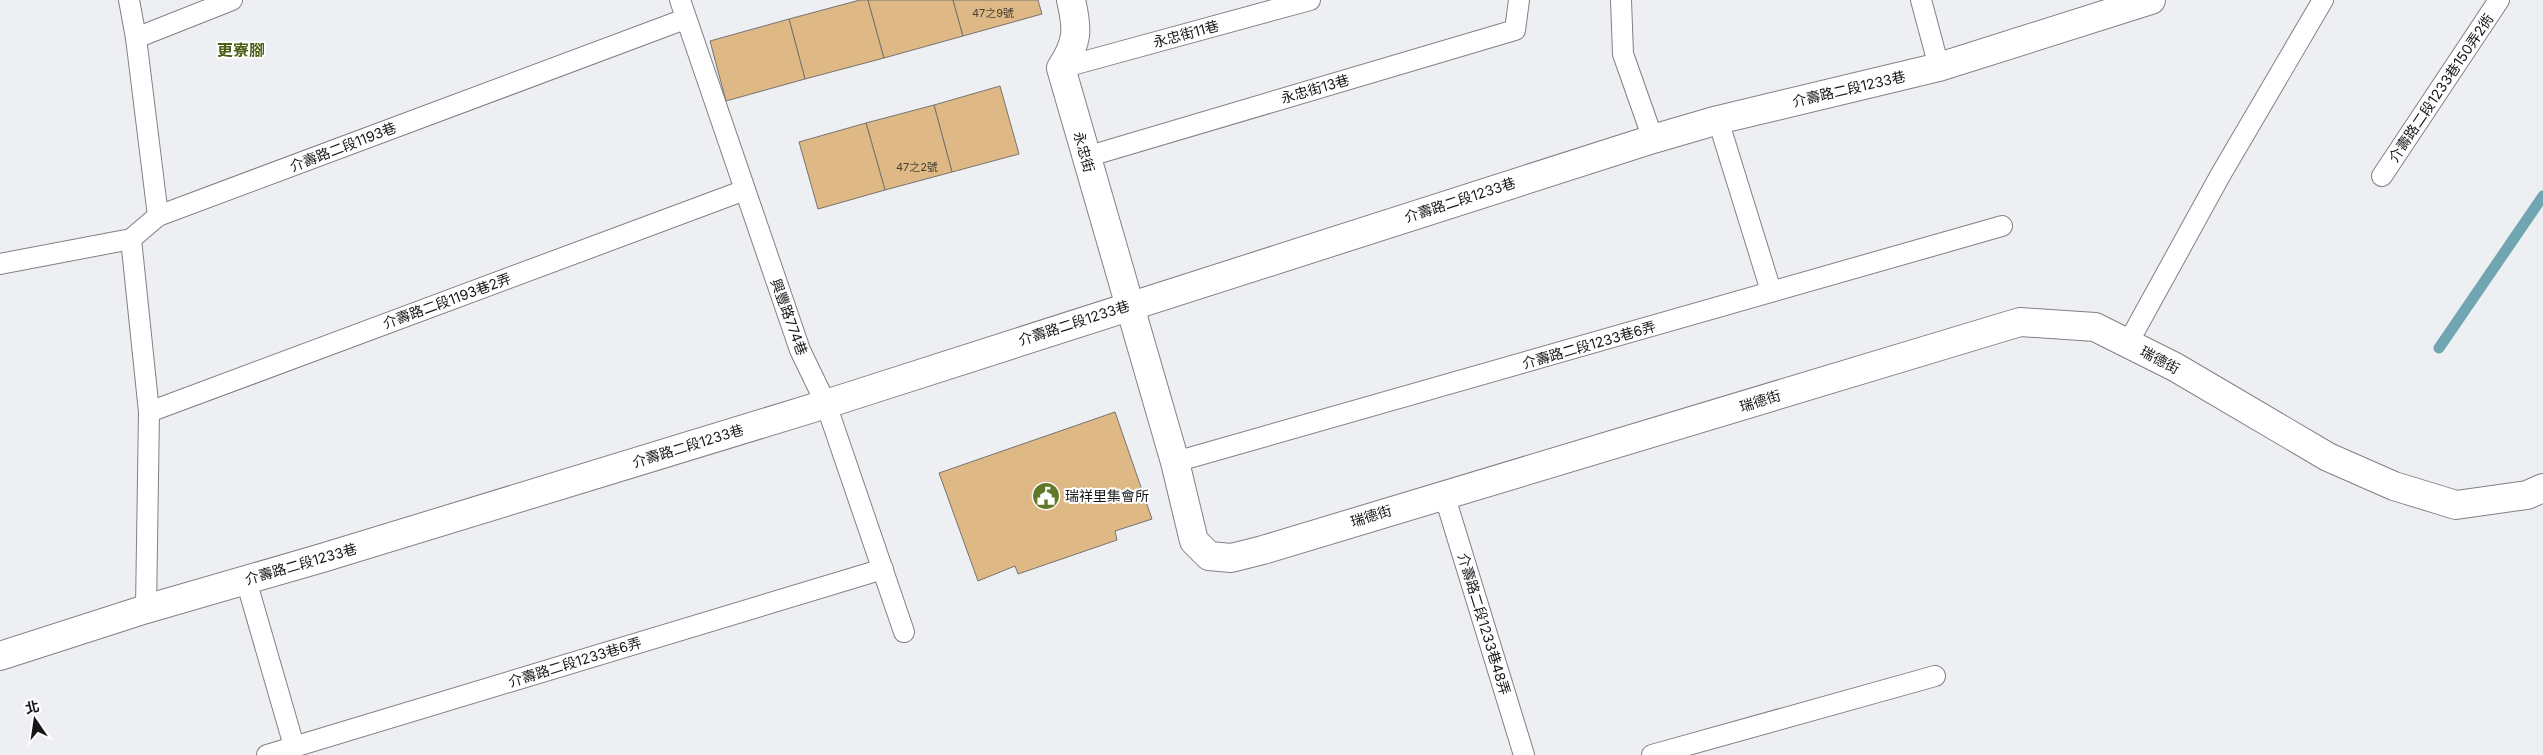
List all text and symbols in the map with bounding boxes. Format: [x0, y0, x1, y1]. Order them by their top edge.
house number: 47之9號 [972, 6, 1014, 20]
street label: 介壽路二段1233巷150弄2衖 [2385, 10, 2497, 165]
street label: 永忠街11巷 [1151, 17, 1221, 50]
district label: 更寮腳 [217, 40, 265, 60]
street label: 介壽路二段1233巷 [1791, 67, 1907, 110]
street label: 永忠街13巷 [1279, 71, 1351, 106]
street label: 介壽路二段1193巷 [287, 118, 398, 175]
street label: 永忠街 [1071, 129, 1098, 174]
house number: 47之2號 [896, 160, 938, 174]
street label: 介壽路二段1233巷 [1402, 174, 1517, 225]
street label: 介壽路二段1193巷2弄 [380, 269, 513, 332]
street label: 興豐路774巷 [768, 276, 811, 357]
street label: 介壽路二段1233巷 [1016, 297, 1131, 348]
street label: 介壽路二段1233巷6弄 [1520, 317, 1658, 372]
street label: 瑞德街 [2138, 342, 2183, 377]
street label: 瑞德街 [1737, 386, 1782, 415]
street label: 介壽路二段1233巷 [630, 421, 746, 471]
public building icon: 瑞祥里集會所 [1031, 481, 1061, 511]
place label: 瑞祥里集會所 [1065, 487, 1149, 504]
street label: 瑞德街 [1348, 501, 1393, 530]
street label: 介壽路二段1233巷 [243, 539, 359, 588]
street label: 介壽路二段1233巷48弄 [1455, 551, 1514, 697]
street label: 介壽路二段1233巷6弄 [506, 633, 643, 690]
north arrow [10, 695, 60, 745]
text: 北 [23, 697, 41, 717]

